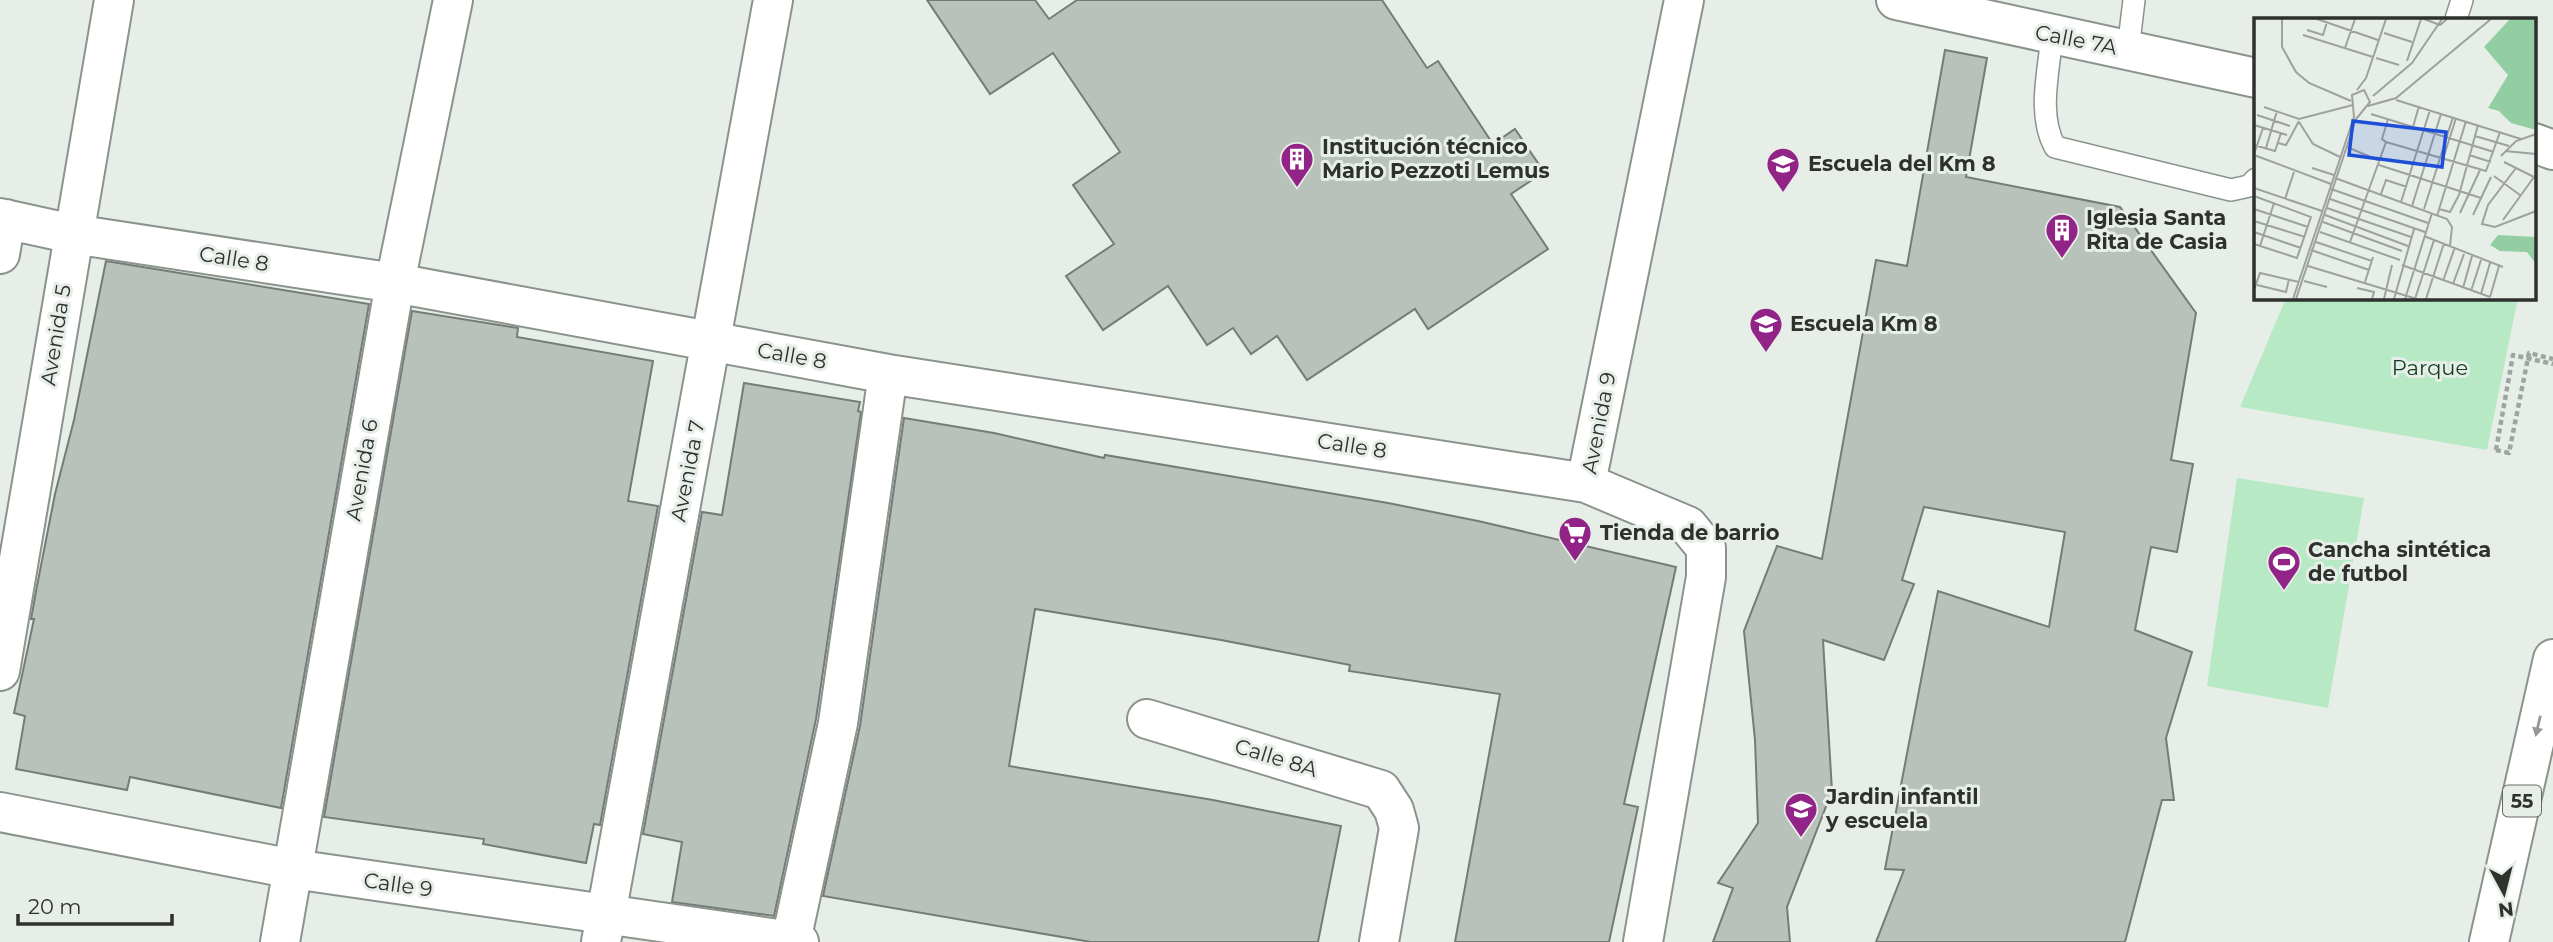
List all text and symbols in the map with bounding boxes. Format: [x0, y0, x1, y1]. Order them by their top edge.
inset map [2254, 18, 2536, 299]
street label: Calle 7A [2033, 19, 2120, 60]
place label: Institución técnico Mario Pezzoti Lemus [1322, 134, 1550, 183]
building icon: Institución técnico Mario Pezzoti Lemus [1278, 140, 1316, 189]
school or university icon: Escuela del Km 8 [1764, 145, 1802, 194]
place label: Escuela del Km 8 [1808, 151, 1996, 176]
place label: Iglesia Santa Rita de Casia [2086, 205, 2228, 254]
building icon: Iglesia Santa Rita de Casia [2043, 211, 2081, 260]
street label: Calle 8 [198, 241, 271, 276]
street label: Avenida 5 [35, 282, 76, 387]
school or university icon: Escuela Km 8 [1747, 305, 1785, 354]
place label: Escuela Km 8 [1790, 311, 1938, 336]
street label: Calle 8 [755, 337, 829, 374]
park label: Parque [2392, 355, 2468, 380]
street label: Avenida 9 [1576, 370, 1621, 476]
street label: Avenida 6 [340, 417, 383, 523]
street label: Avenida 7 [665, 418, 710, 524]
street label: Calle 8 [1316, 428, 1389, 463]
supermarket icon: Tienda de barrio [1556, 514, 1594, 563]
place label: Tienda de barrio [1600, 520, 1780, 545]
place label: Cancha sintética de futbol [2308, 537, 2491, 586]
sports icon: Cancha sintética de futbol [2265, 543, 2303, 592]
one-way arrow [2533, 715, 2544, 737]
street label: Calle 8A [1232, 733, 1321, 782]
place label: Jardin infantil y escuela [1825, 784, 1979, 833]
road number: 55 [2503, 786, 2541, 816]
school or university icon: Jardin infantil y escuela [1782, 790, 1820, 839]
north arrow [2469, 858, 2539, 928]
street label: Calle 9 [362, 867, 434, 902]
scale bar [18, 883, 172, 927]
text: 20 m [28, 894, 82, 919]
text: N [2497, 897, 2515, 922]

